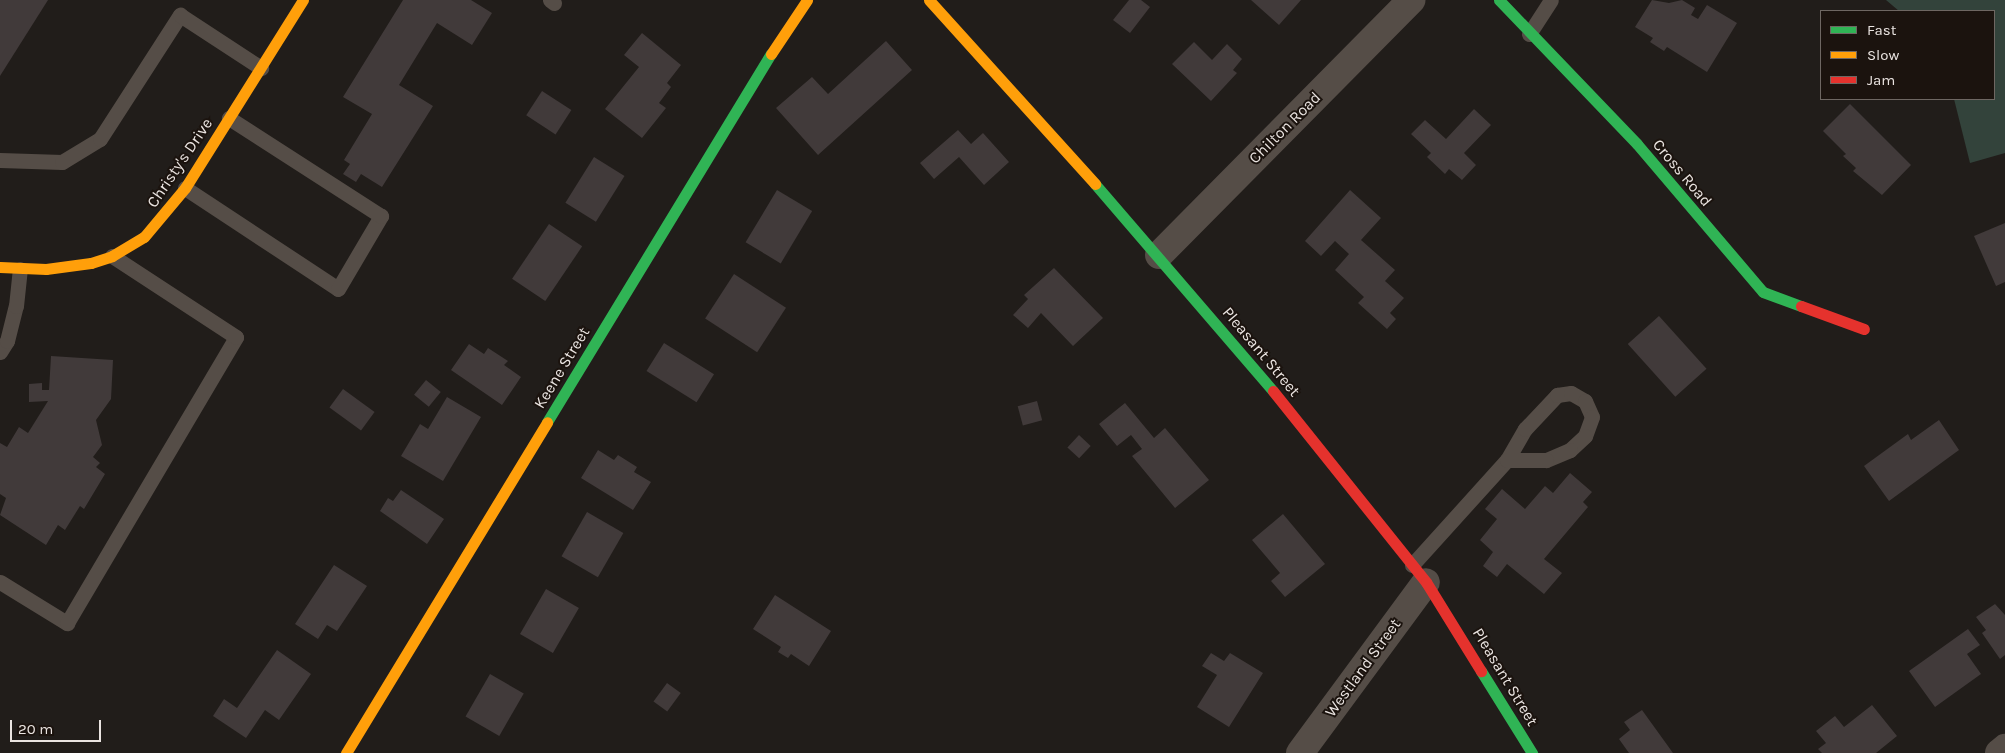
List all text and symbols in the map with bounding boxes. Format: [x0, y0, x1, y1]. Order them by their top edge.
legend [1820, 10, 1995, 100]
text: Fast [1867, 21, 1896, 39]
text: Slow [1867, 46, 1899, 64]
text: Jam [1867, 71, 1895, 89]
street label: Chilton Road [1245, 88, 1325, 168]
street label: Christy's Drive [143, 115, 217, 211]
street label: Cross Road [1648, 136, 1716, 210]
street label: Pleasant Street [1218, 303, 1304, 401]
street label: Keene Street [530, 324, 594, 412]
street label: Westland Street [1321, 615, 1405, 721]
street label: Pleasant Street [1468, 624, 1542, 730]
scale bar [12, 710, 104, 742]
text: 20 m [18, 720, 53, 738]

